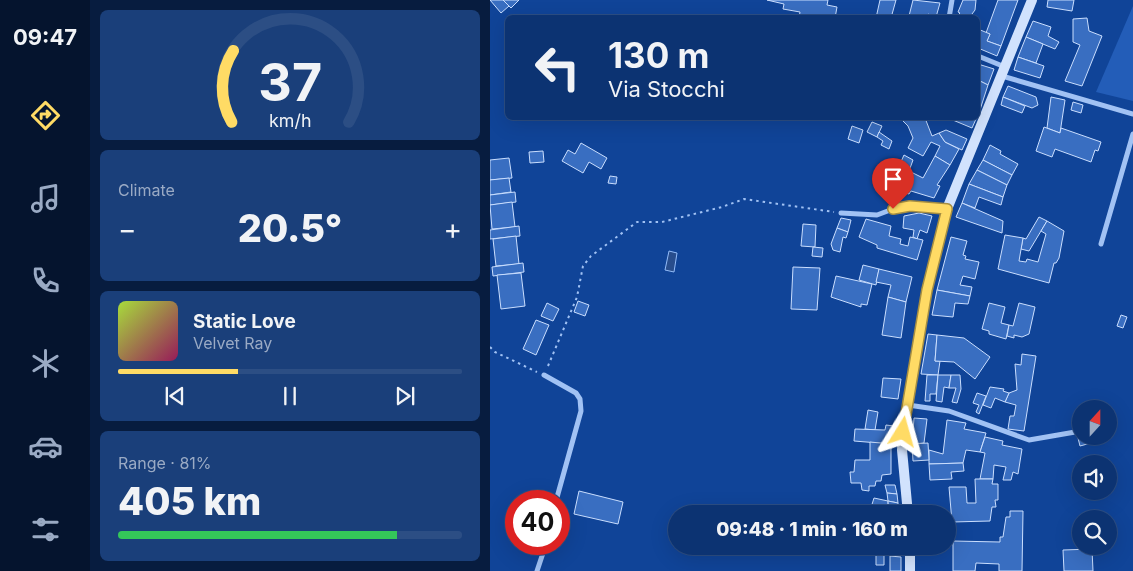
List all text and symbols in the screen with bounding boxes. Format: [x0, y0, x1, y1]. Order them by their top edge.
text: 09:47 [13, 24, 77, 50]
text: 130 m [608, 34, 710, 76]
icon: left [525, 35, 590, 100]
text: 37 [258, 51, 322, 114]
text: Via Stocchi [608, 76, 725, 102]
icon: directions [28, 98, 63, 133]
text: km/h [269, 110, 311, 131]
pin [872, 158, 914, 209]
icon: arrive [879, 165, 907, 193]
text: Climate [118, 180, 175, 200]
icon: music [28, 181, 63, 216]
text: 20.5° [238, 205, 342, 251]
text: − [118, 212, 137, 246]
text: + [443, 212, 462, 246]
icon: phone [28, 263, 63, 298]
text: Static Love [193, 310, 296, 333]
text: Velvet Ray [193, 333, 272, 353]
icon: climate [28, 346, 63, 381]
icon: previous [161, 382, 189, 410]
icon: pause [276, 382, 304, 410]
icon: next [391, 382, 419, 410]
north arrow [1072, 400, 1118, 445]
map controls [1072, 400, 1117, 555]
position arrow [876, 405, 928, 457]
icon: car [28, 429, 63, 464]
text: Range · 81% [118, 453, 212, 473]
button: sound [1072, 455, 1117, 500]
text: 405 km [118, 478, 261, 524]
speed limit sign: 40 [505, 490, 570, 555]
button: search [1072, 510, 1117, 555]
icon: filters [28, 512, 63, 547]
text: 09:48 · 1 min · 160 m [716, 518, 908, 541]

